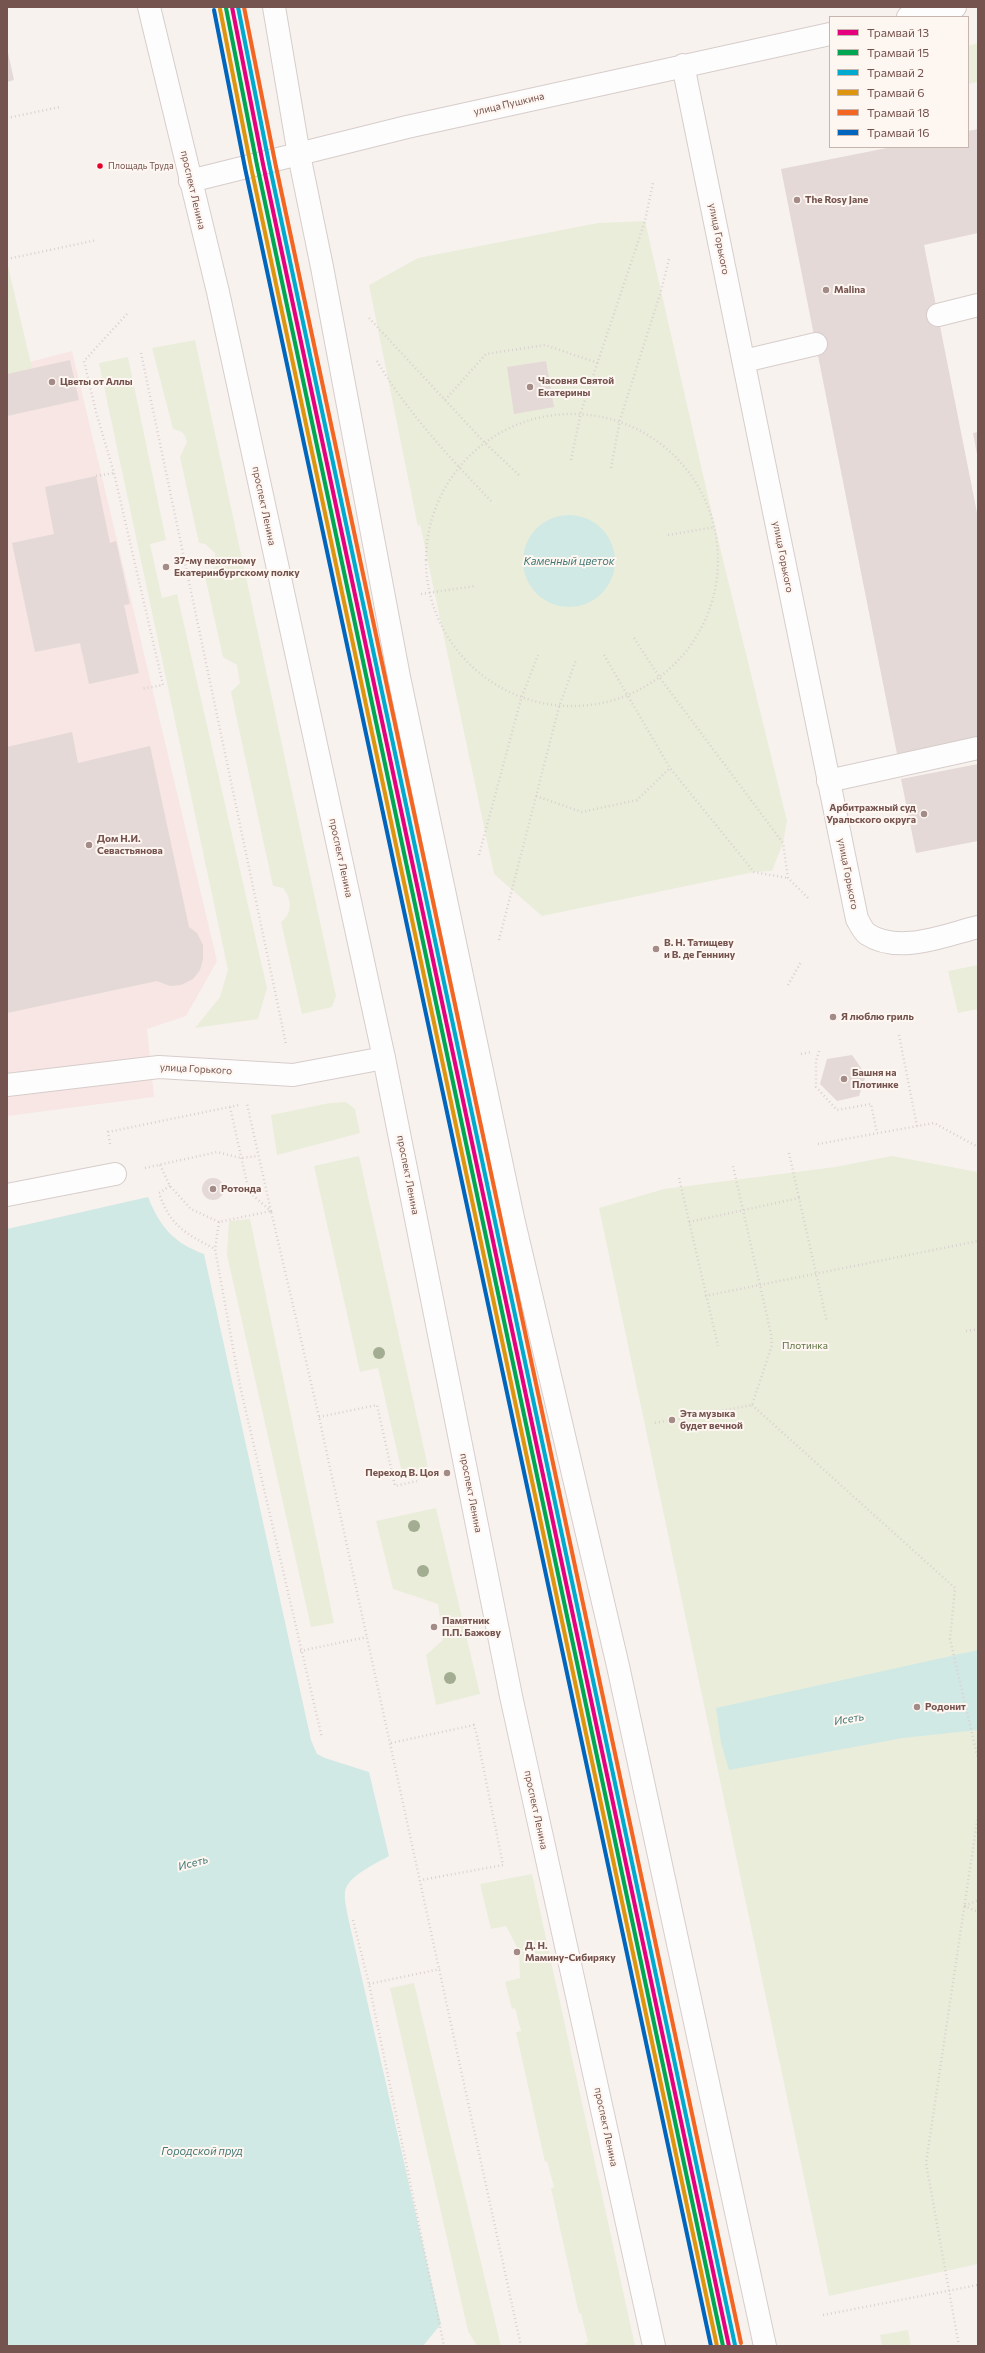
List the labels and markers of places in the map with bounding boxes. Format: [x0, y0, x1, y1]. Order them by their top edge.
marker: Площадь Труда [95, 161, 105, 171]
place label: Площадь Труда [108, 161, 174, 171]
place label: The Rosy Jane [805, 194, 868, 206]
marker: The Rosy Jane [792, 195, 802, 205]
place label: Malina [834, 284, 865, 296]
marker: Malina [821, 285, 831, 295]
place label: Часовня Святой Екатерины [538, 375, 614, 398]
place label: Цветы от Аллы [60, 376, 133, 388]
marker: Цветы от Аллы [47, 377, 57, 387]
marker: Часовня Святой Екатерины [525, 382, 535, 392]
place label: 37-му пехотному Екатеринбургскому полку [174, 555, 300, 578]
marker: 37-му пехотному Екатеринбургскому полку [161, 562, 171, 572]
place label: Арбитражный суд Уральского округа [826, 802, 916, 826]
marker: Арбитражный суд Уральского округа [919, 809, 929, 819]
place label: Дом Н.И. Севастьянова [97, 833, 163, 856]
marker: Дом Н.И. Севастьянова [84, 840, 94, 850]
place label: В. Н. Татищеву и В. де Геннину [664, 937, 735, 960]
marker: В. Н. Татищеву и В. де Геннину [651, 944, 661, 954]
place label: Я люблю гриль [841, 1011, 914, 1023]
marker: Я люблю гриль [828, 1012, 838, 1022]
place label: Башня на Плотинке [852, 1067, 898, 1090]
marker: Башня на Плотинке [839, 1074, 849, 1084]
place label: Ротонда [221, 1183, 261, 1195]
marker: Ротонда [208, 1184, 218, 1194]
place label: Эта музыка будет вечной [680, 1408, 743, 1432]
marker: Эта музыка будет вечной [667, 1415, 677, 1425]
place label: Переход В. Цоя [365, 1467, 439, 1479]
marker: Переход В. Цоя [442, 1468, 452, 1478]
place label: Памятник П.П. Бажову [442, 1615, 501, 1638]
marker: Памятник П.П. Бажову [429, 1622, 439, 1632]
place label: Родонит [925, 1701, 966, 1713]
marker: Родонит [912, 1702, 922, 1712]
place label: Д. Н. Мамину-Сибиряку [525, 1940, 616, 1964]
marker: Д. Н. Мамину-Сибиряку [512, 1947, 522, 1957]

